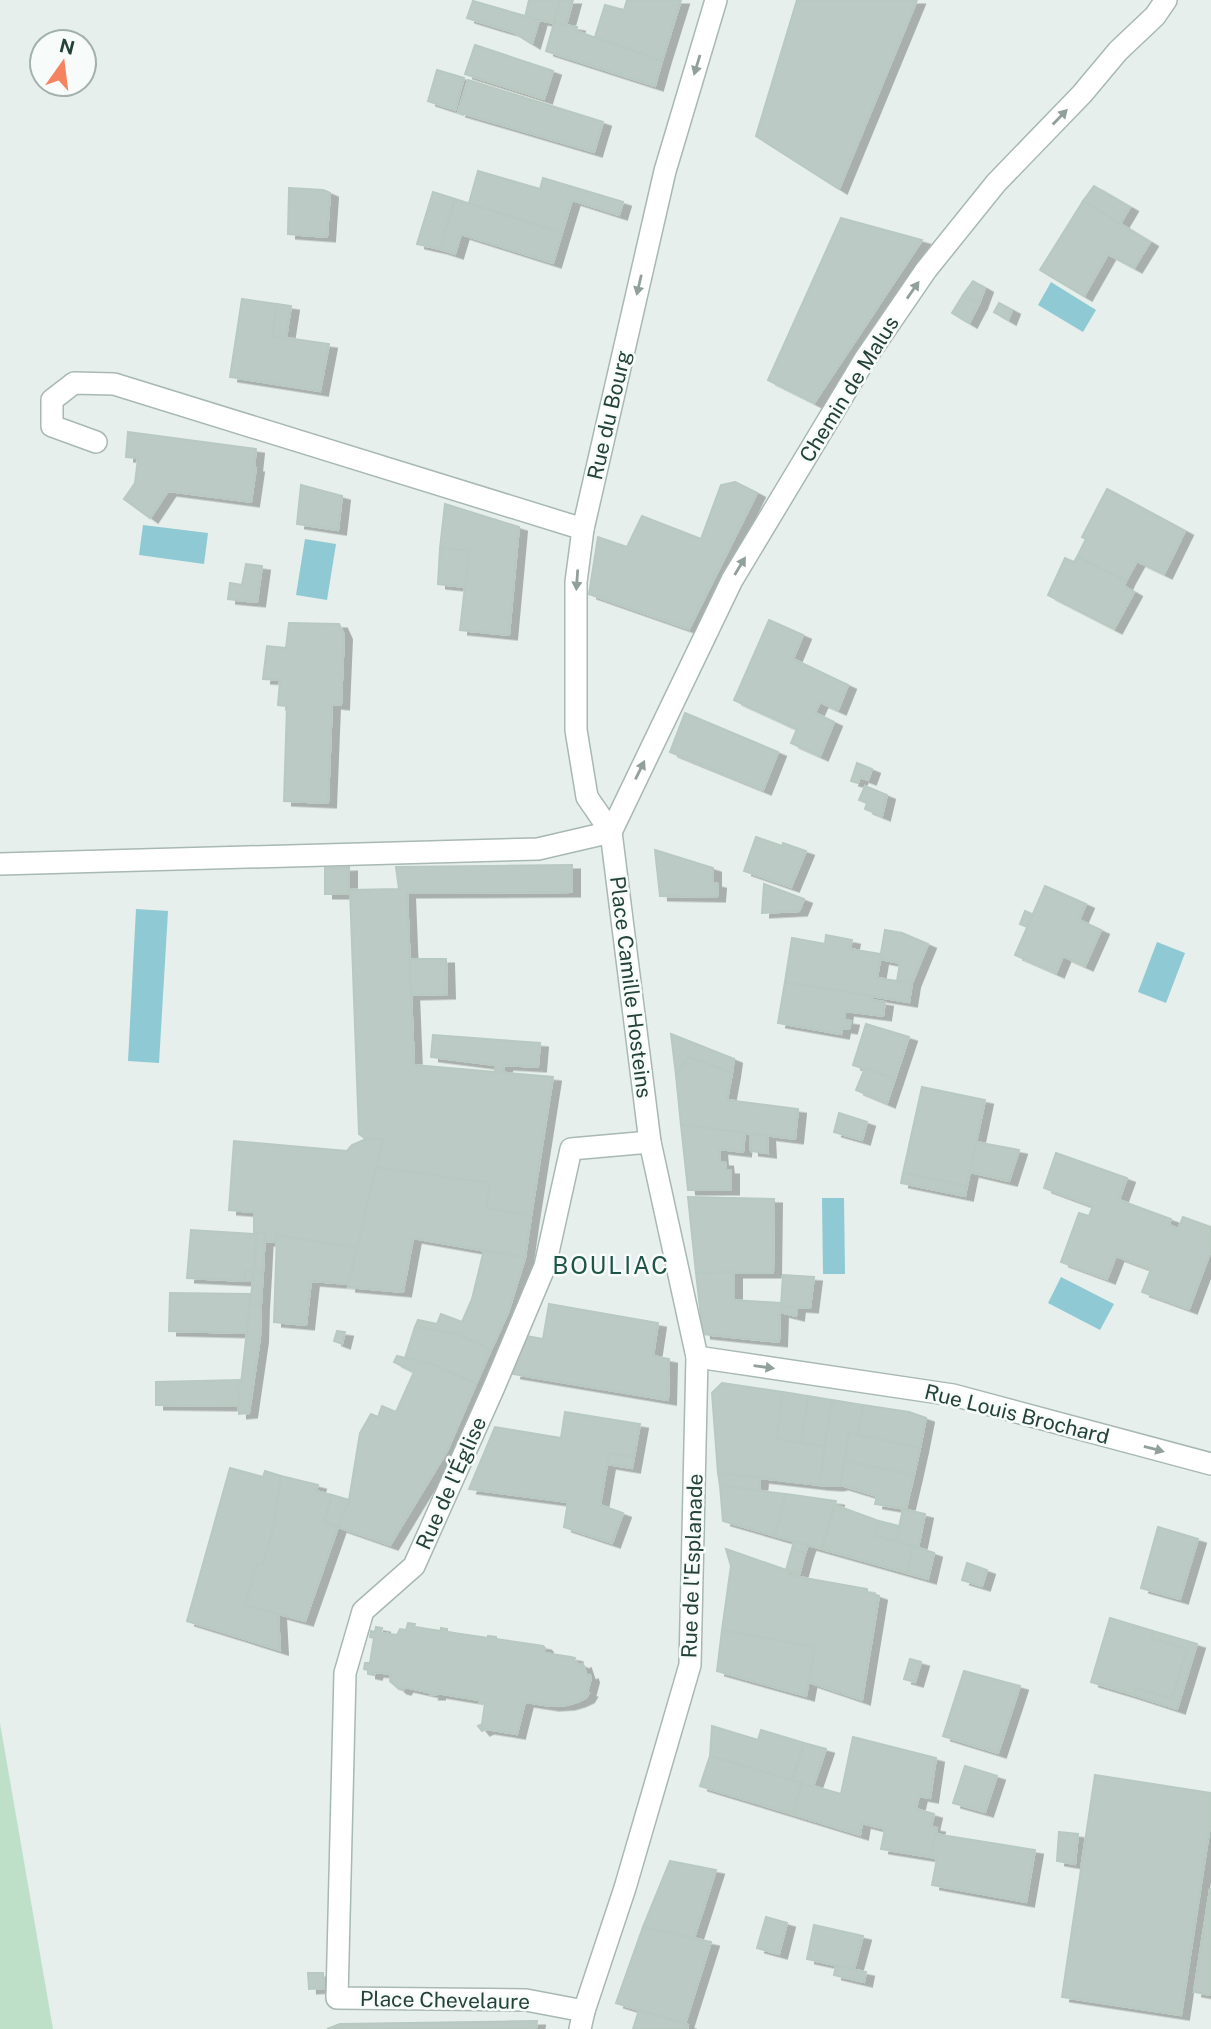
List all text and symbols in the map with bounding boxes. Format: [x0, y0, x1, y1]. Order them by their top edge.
north arrow [28, 28, 98, 98]
text: N [57, 34, 77, 59]
one-way arrow [691, 55, 701, 76]
one-way arrow [1052, 109, 1068, 126]
one-way arrow [633, 274, 644, 296]
one-way arrow [906, 281, 920, 299]
street label: Chemin de Malus [794, 311, 904, 467]
street label: Rue du Bourg [582, 348, 636, 482]
one-way arrow [734, 556, 746, 575]
one-way arrow [571, 569, 582, 591]
one-way arrow [635, 760, 646, 780]
street label: Place Camille Hosteins [605, 875, 657, 1099]
district label: BOULIAC [552, 1251, 670, 1279]
one-way arrow [753, 1362, 775, 1373]
street label: Rue Louis Brochard [922, 1379, 1112, 1449]
street label: Rue de l'Église [411, 1413, 491, 1553]
one-way arrow [1144, 1444, 1165, 1454]
street label: Rue de l'Esplanade [676, 1473, 708, 1659]
street label: Place Chevelaure [360, 1986, 530, 2014]

